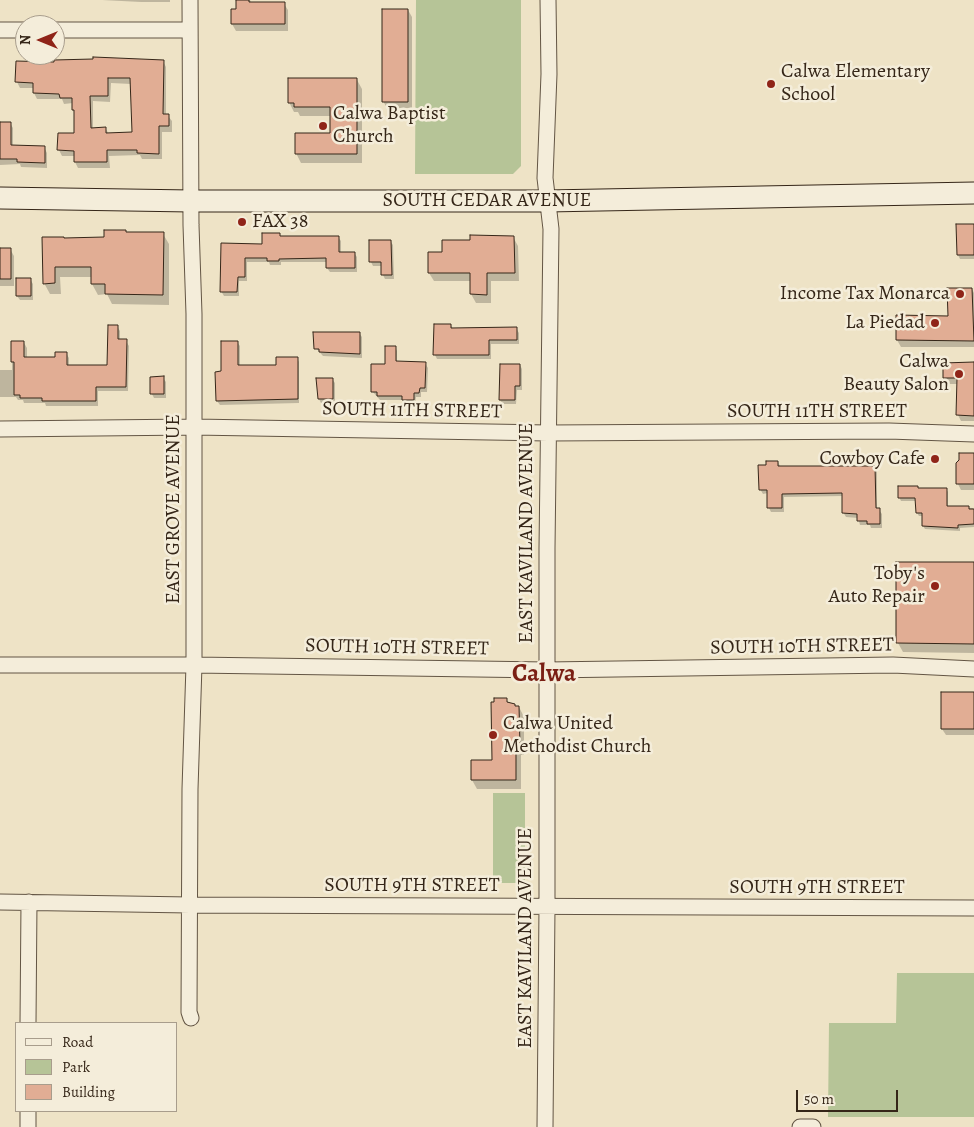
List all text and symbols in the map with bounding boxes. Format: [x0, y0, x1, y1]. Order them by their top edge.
north arrow [15, 15, 65, 65]
text: N [16, 35, 35, 45]
place label: Calwa Elementary School [781, 60, 930, 107]
marker: Calwa Elementary School [765, 78, 777, 90]
place label: Calwa Baptist Church [333, 102, 445, 149]
marker: Calwa Baptist Church [317, 120, 329, 132]
street label: SOUTH CEDAR AVENUE [383, 189, 591, 213]
place label: FAX 38 [252, 210, 308, 234]
marker: FAX 38 [236, 216, 248, 228]
place label: Income Tax Monarca [780, 282, 950, 306]
marker: Income Tax Monarca [954, 288, 966, 300]
place label: La Piedad [845, 311, 925, 335]
marker: La Piedad [929, 317, 941, 329]
place label: Calwa Beauty Salon [843, 350, 949, 397]
marker: Calwa Beauty Salon [953, 368, 965, 380]
street label: SOUTH 11TH STREET [322, 397, 502, 425]
street label: SOUTH 11TH STREET [727, 400, 907, 424]
street label: EAST GROVE AVENUE [162, 414, 186, 604]
street label: EAST KAVILAND AVENUE [515, 423, 539, 643]
place label: Cowboy Cafe [819, 447, 925, 471]
marker: Cowboy Cafe [929, 453, 941, 465]
place label: Toby's Auto Repair [829, 562, 925, 609]
marker: Toby's Auto Repair [929, 580, 941, 592]
street label: SOUTH 10TH STREET [710, 633, 894, 661]
street label: SOUTH 10TH STREET [305, 634, 489, 662]
district label: Calwa [512, 660, 576, 690]
place label: Calwa United Methodist Church [503, 712, 651, 759]
marker: Calwa United Methodist Church [487, 729, 499, 741]
street label: EAST KAVILAND AVENUE [514, 828, 538, 1048]
street label: SOUTH 9TH STREET [324, 874, 500, 898]
street label: SOUTH 9TH STREET [729, 876, 905, 900]
legend [15, 1022, 178, 1112]
text: Road [62, 1032, 93, 1052]
text: Park [62, 1057, 90, 1077]
scale bar [799, 1080, 902, 1112]
text: Building [62, 1082, 115, 1102]
text: 50 m [804, 1089, 834, 1109]

